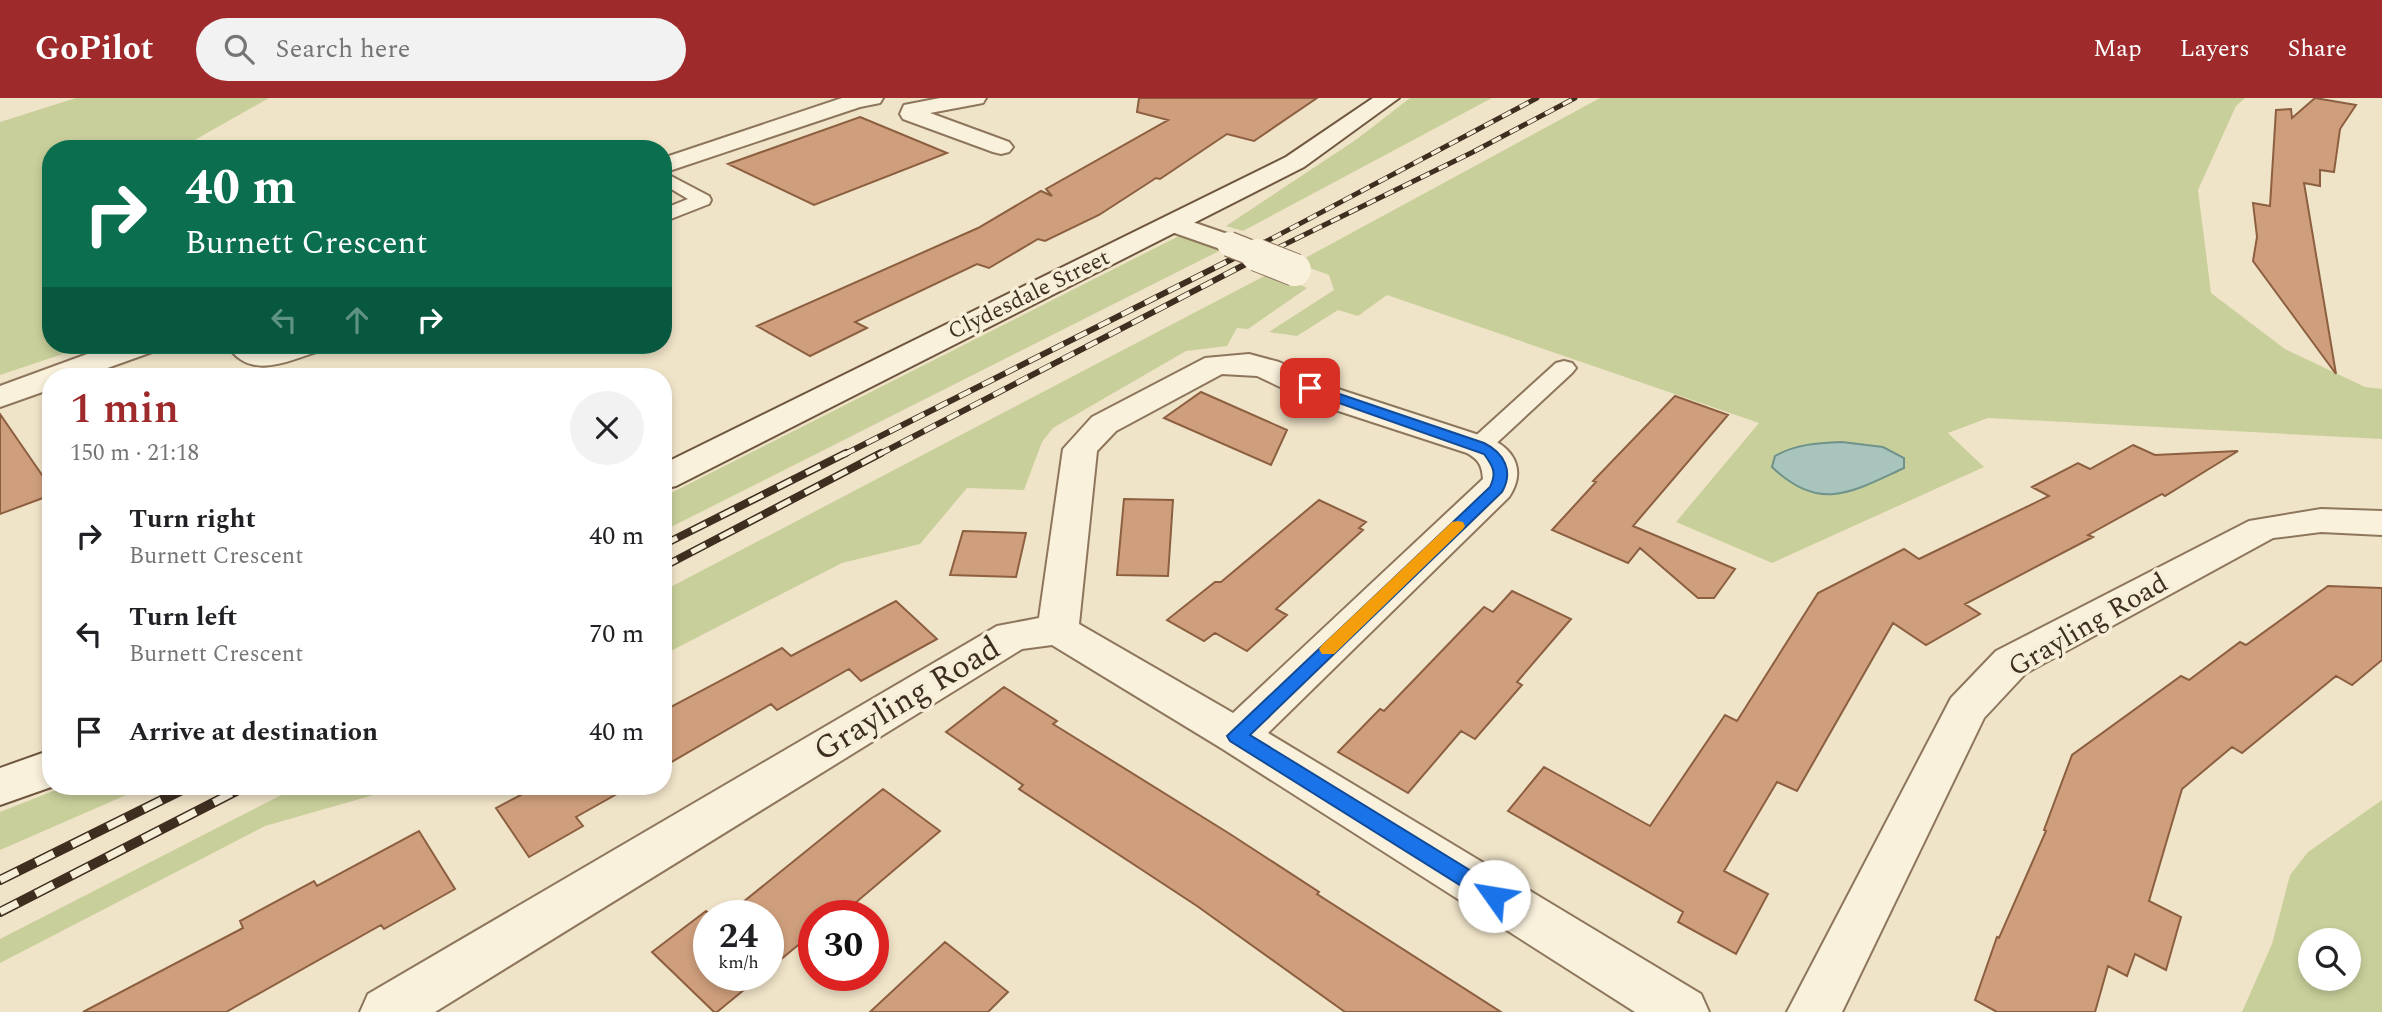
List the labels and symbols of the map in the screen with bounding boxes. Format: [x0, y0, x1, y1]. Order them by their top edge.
street label: Clydesdale Street [942, 241, 1116, 349]
pin [1280, 358, 1340, 418]
street label: Grayling Road [2000, 562, 2176, 688]
street label: Grayling Road [804, 623, 1010, 775]
position arrow [1457, 859, 1531, 933]
speed limit sign: 30 [798, 900, 889, 991]

